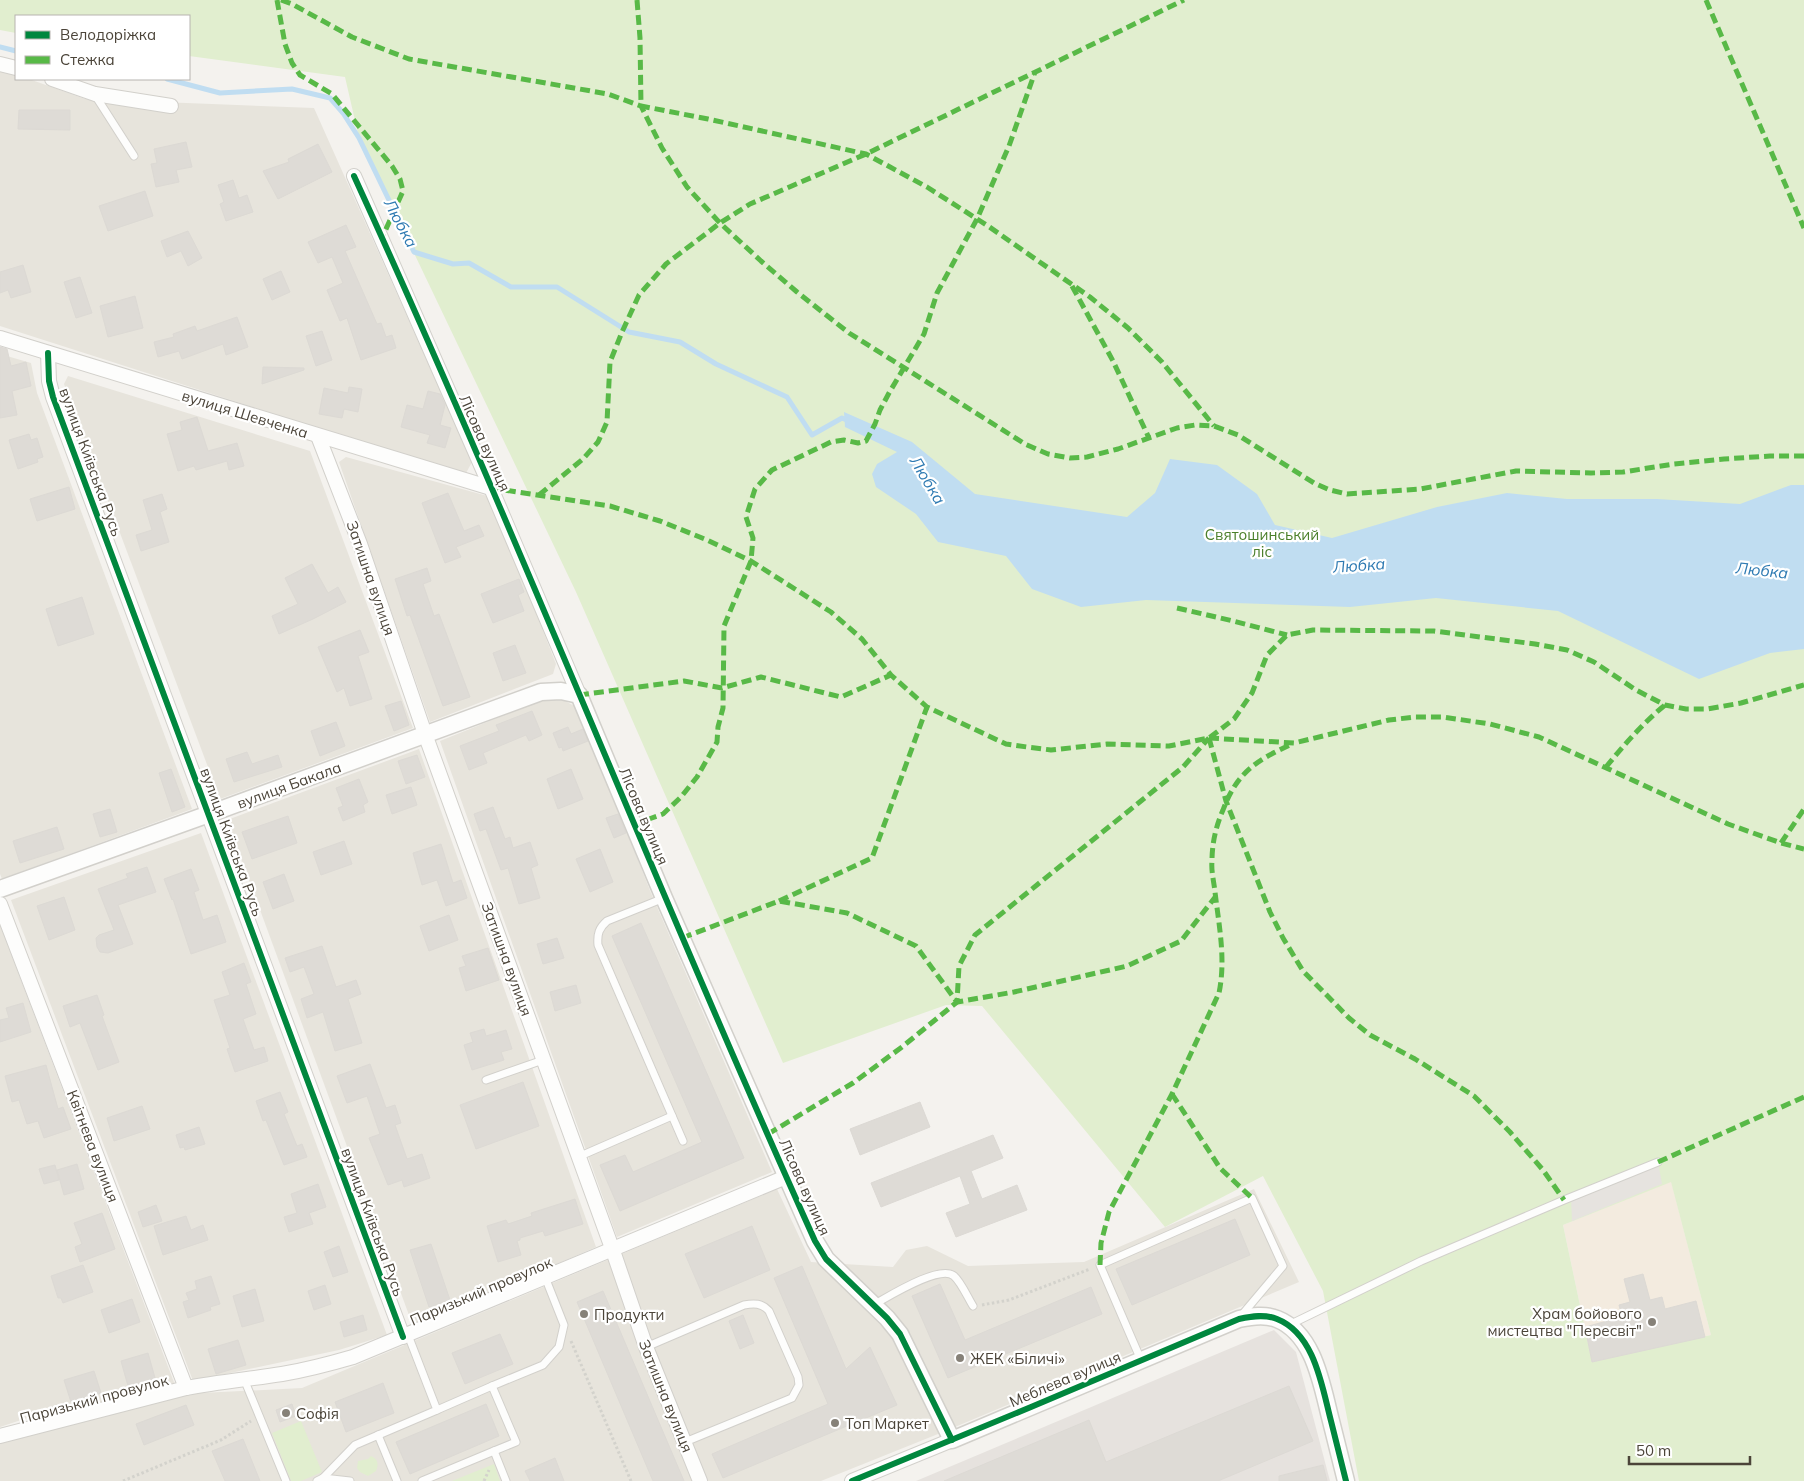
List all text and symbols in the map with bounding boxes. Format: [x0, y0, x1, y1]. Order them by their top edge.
legend [15, 15, 190, 80]
text: Велодоріжка [60, 25, 156, 44]
text: Стежка [60, 50, 115, 69]
water label: Любка [379, 194, 422, 251]
street label: вулиця Київська Русь [55, 385, 127, 539]
street label: вулиця Шевченка [180, 386, 310, 442]
street label: Лісова вулиця [455, 392, 515, 494]
water label: Любка [905, 452, 950, 508]
street label: Затишна вулиця [342, 518, 400, 638]
park label: Святошинський ліс [1205, 525, 1319, 561]
water label: Любка [1331, 553, 1386, 577]
water label: Любка [1734, 557, 1789, 583]
street label: вулиця Бакала [234, 757, 344, 813]
street label: Лісова вулиця [615, 764, 673, 868]
street label: вулиця Київська Русь [196, 765, 268, 919]
street label: Затишна вулиця [478, 899, 536, 1019]
street label: Квітнева вулиця [63, 1087, 123, 1205]
street label: Лісова вулиця [775, 1136, 835, 1238]
street label: вулиця Київська Русь [337, 1145, 409, 1299]
street label: Паризький провулок [407, 1252, 556, 1330]
place label: Храм бойового мистецтва "Пересвіт" [1487, 1304, 1642, 1340]
place label: Продукти [594, 1305, 664, 1324]
marker: Продукти [578, 1308, 590, 1320]
marker: Храм бойового мистецтва "Пересвіт" [1646, 1316, 1658, 1328]
street label: Затишна вулиця [635, 1337, 697, 1455]
street label: Меблева вулиця [1006, 1347, 1124, 1411]
place label: ЖЕК «Біличі» [970, 1349, 1065, 1368]
marker: ЖЕК «Біличі» [954, 1352, 966, 1364]
street label: Паризький провулок [18, 1370, 171, 1428]
place label: Софія [296, 1404, 339, 1423]
marker: Софія [280, 1407, 292, 1419]
place label: Топ Маркет [845, 1414, 929, 1433]
marker: Топ Маркет [829, 1417, 841, 1429]
scale bar [1629, 1434, 1750, 1466]
text: 50 m [1636, 1441, 1671, 1460]

